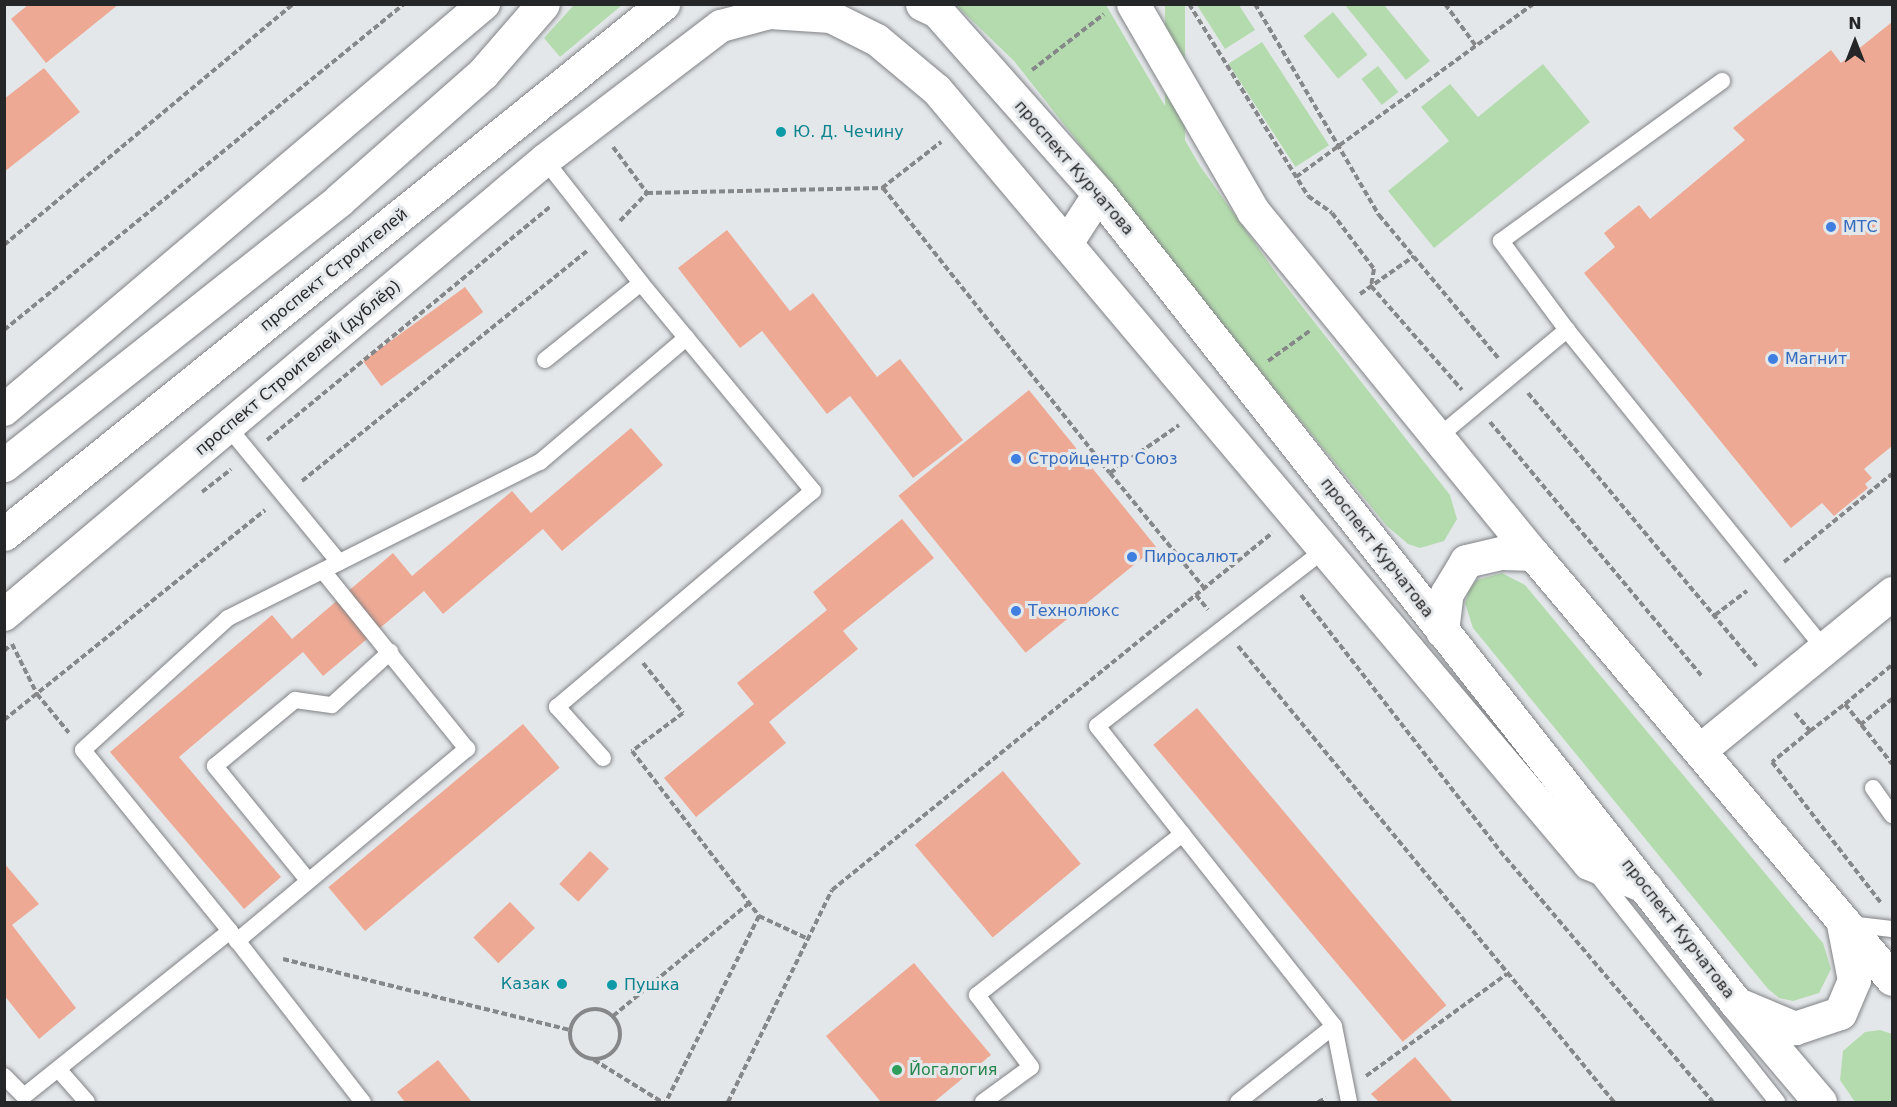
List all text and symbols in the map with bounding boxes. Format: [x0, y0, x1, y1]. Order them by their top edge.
north arrow [1825, 12, 1885, 72]
text: N [1848, 14, 1862, 33]
street label: проспект Курчатова [1010, 97, 1138, 239]
place label: Ю. Д. Чечину [793, 122, 904, 142]
marker: Ю. Д. Чечину [774, 125, 788, 139]
street label: проспект Строителей [256, 205, 412, 335]
place label: МТС [1843, 217, 1878, 237]
marker: МТС [1824, 220, 1838, 234]
street label: проспект Строителей (дублёр) [191, 276, 405, 460]
place label: Магнит [1785, 349, 1847, 369]
marker: Магнит [1766, 352, 1780, 366]
place label: Стройцентр Союз [1028, 449, 1178, 469]
marker: Стройцентр Союз [1009, 452, 1023, 466]
street label: проспект Курчатова [1316, 474, 1438, 622]
place label: Пиросалют [1144, 547, 1238, 567]
marker: Пиросалют [1125, 550, 1139, 564]
place label: Технолюкс [1028, 601, 1119, 621]
marker: Технолюкс [1009, 604, 1023, 618]
street label: проспект Курчатова [1617, 855, 1739, 1003]
place label: Казак [501, 974, 550, 994]
place label: Пушка [624, 975, 680, 995]
marker: Казак [555, 977, 569, 991]
marker: Пушка [605, 978, 619, 992]
place label: Йогалогия [909, 1060, 997, 1080]
marker: Йогалогия [890, 1063, 904, 1077]

